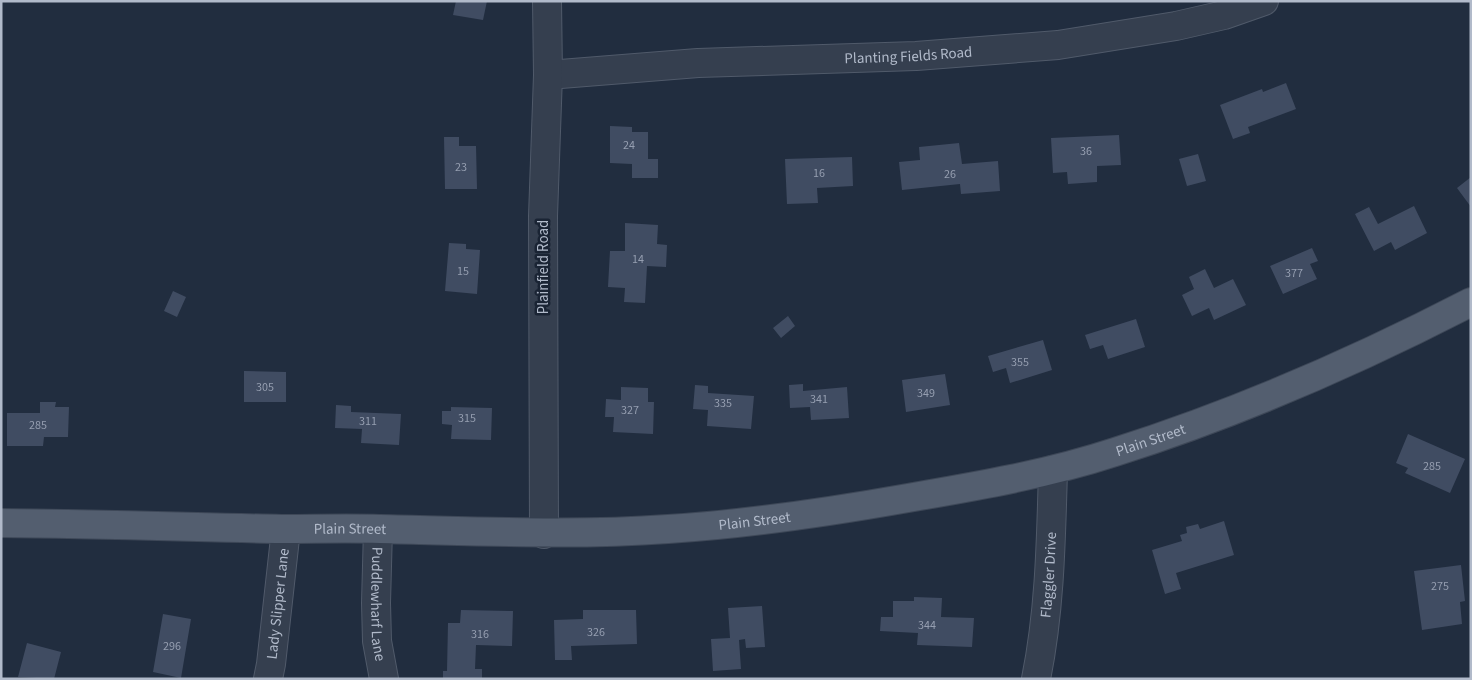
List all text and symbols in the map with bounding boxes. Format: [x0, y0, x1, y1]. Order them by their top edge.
street label: Planting Fields Road [844, 41, 973, 69]
house number: 24 [623, 137, 635, 154]
house number: 36 [1080, 143, 1092, 160]
house number: 23 [455, 159, 467, 176]
house number: 16 [813, 165, 825, 182]
house number: 26 [944, 166, 956, 183]
street label: Plainfield Road [533, 220, 554, 314]
house number: 14 [632, 251, 644, 268]
house number: 15 [457, 263, 469, 280]
house number: 377 [1285, 265, 1303, 282]
house number: 355 [1011, 354, 1029, 371]
house number: 305 [256, 379, 274, 396]
house number: 349 [917, 385, 935, 402]
house number: 341 [810, 391, 828, 408]
house number: 335 [714, 395, 732, 412]
house number: 327 [621, 402, 639, 419]
house number: 315 [458, 410, 476, 427]
house number: 311 [359, 413, 377, 430]
house number: 285 [29, 417, 47, 434]
street label: Plain Street [1113, 418, 1188, 462]
house number: 285 [1423, 458, 1441, 475]
street label: Plain Street [717, 506, 792, 535]
street label: Plain Street [313, 518, 386, 540]
street label: Flaggler Drive [1035, 532, 1062, 619]
street label: Lady Slipper Lane [261, 547, 294, 660]
street label: Puddlewharf Lane [365, 547, 391, 663]
house number: 275 [1431, 578, 1449, 595]
house number: 344 [918, 617, 936, 634]
house number: 326 [587, 624, 605, 641]
house number: 316 [471, 626, 489, 643]
house number: 296 [163, 638, 181, 655]

